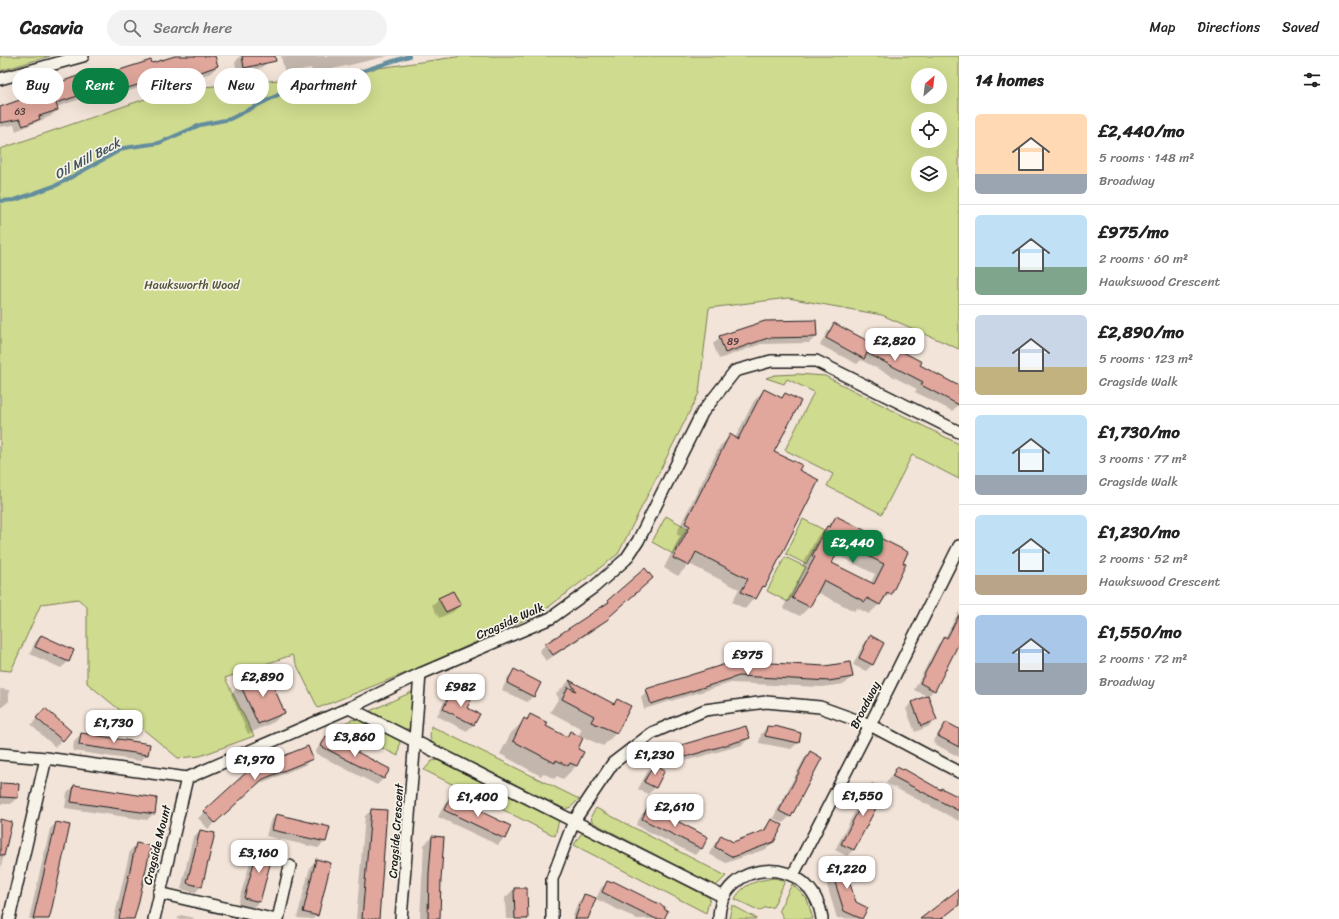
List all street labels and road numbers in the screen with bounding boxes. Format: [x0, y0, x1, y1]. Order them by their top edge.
street label: Cragside Walk [472, 596, 548, 646]
street label: Broadway [844, 676, 887, 733]
street label: Cragside Crescent [382, 782, 410, 879]
street label: Cragside Mount [136, 802, 178, 887]

